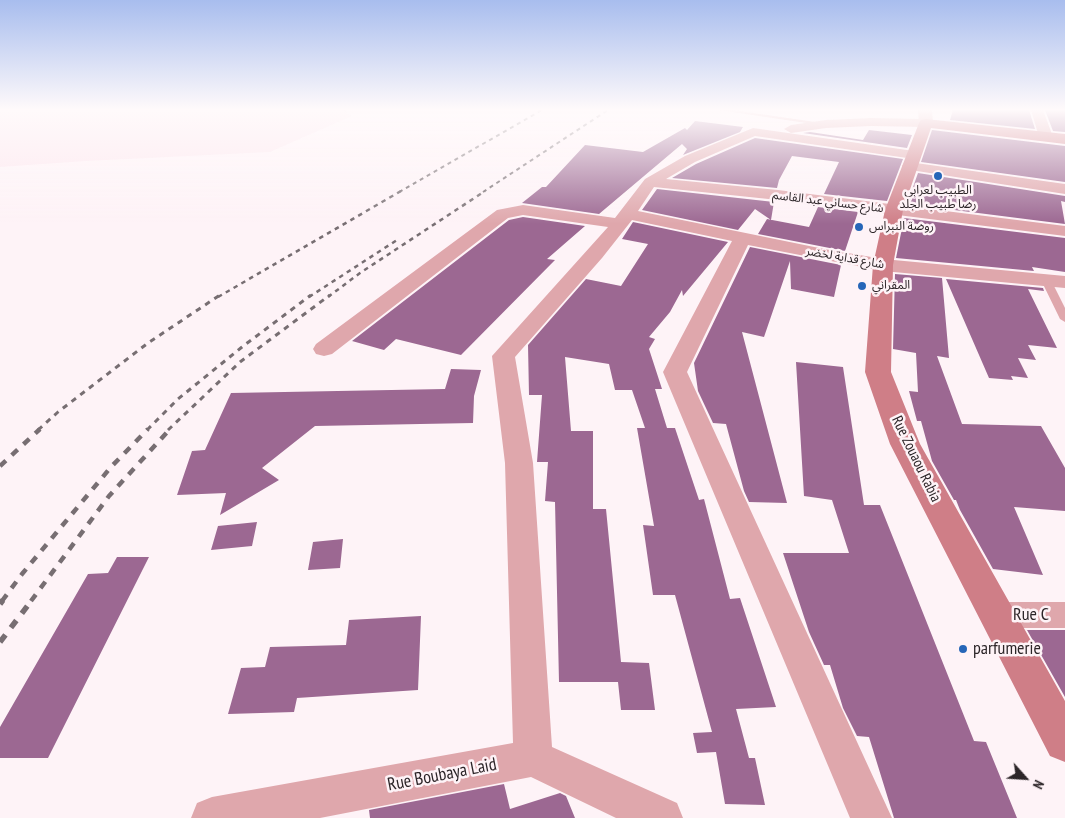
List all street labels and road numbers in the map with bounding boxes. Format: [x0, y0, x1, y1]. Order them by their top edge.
street label: شارع حساني عبد القاسم [772, 188, 884, 216]
street label: شارع قداية لخضر [805, 244, 885, 272]
street label: Rue Zouaou Rabia [887, 413, 945, 505]
street label: Rue C [1013, 604, 1049, 626]
street label: Rue Boubaya Laid [386, 754, 498, 796]

